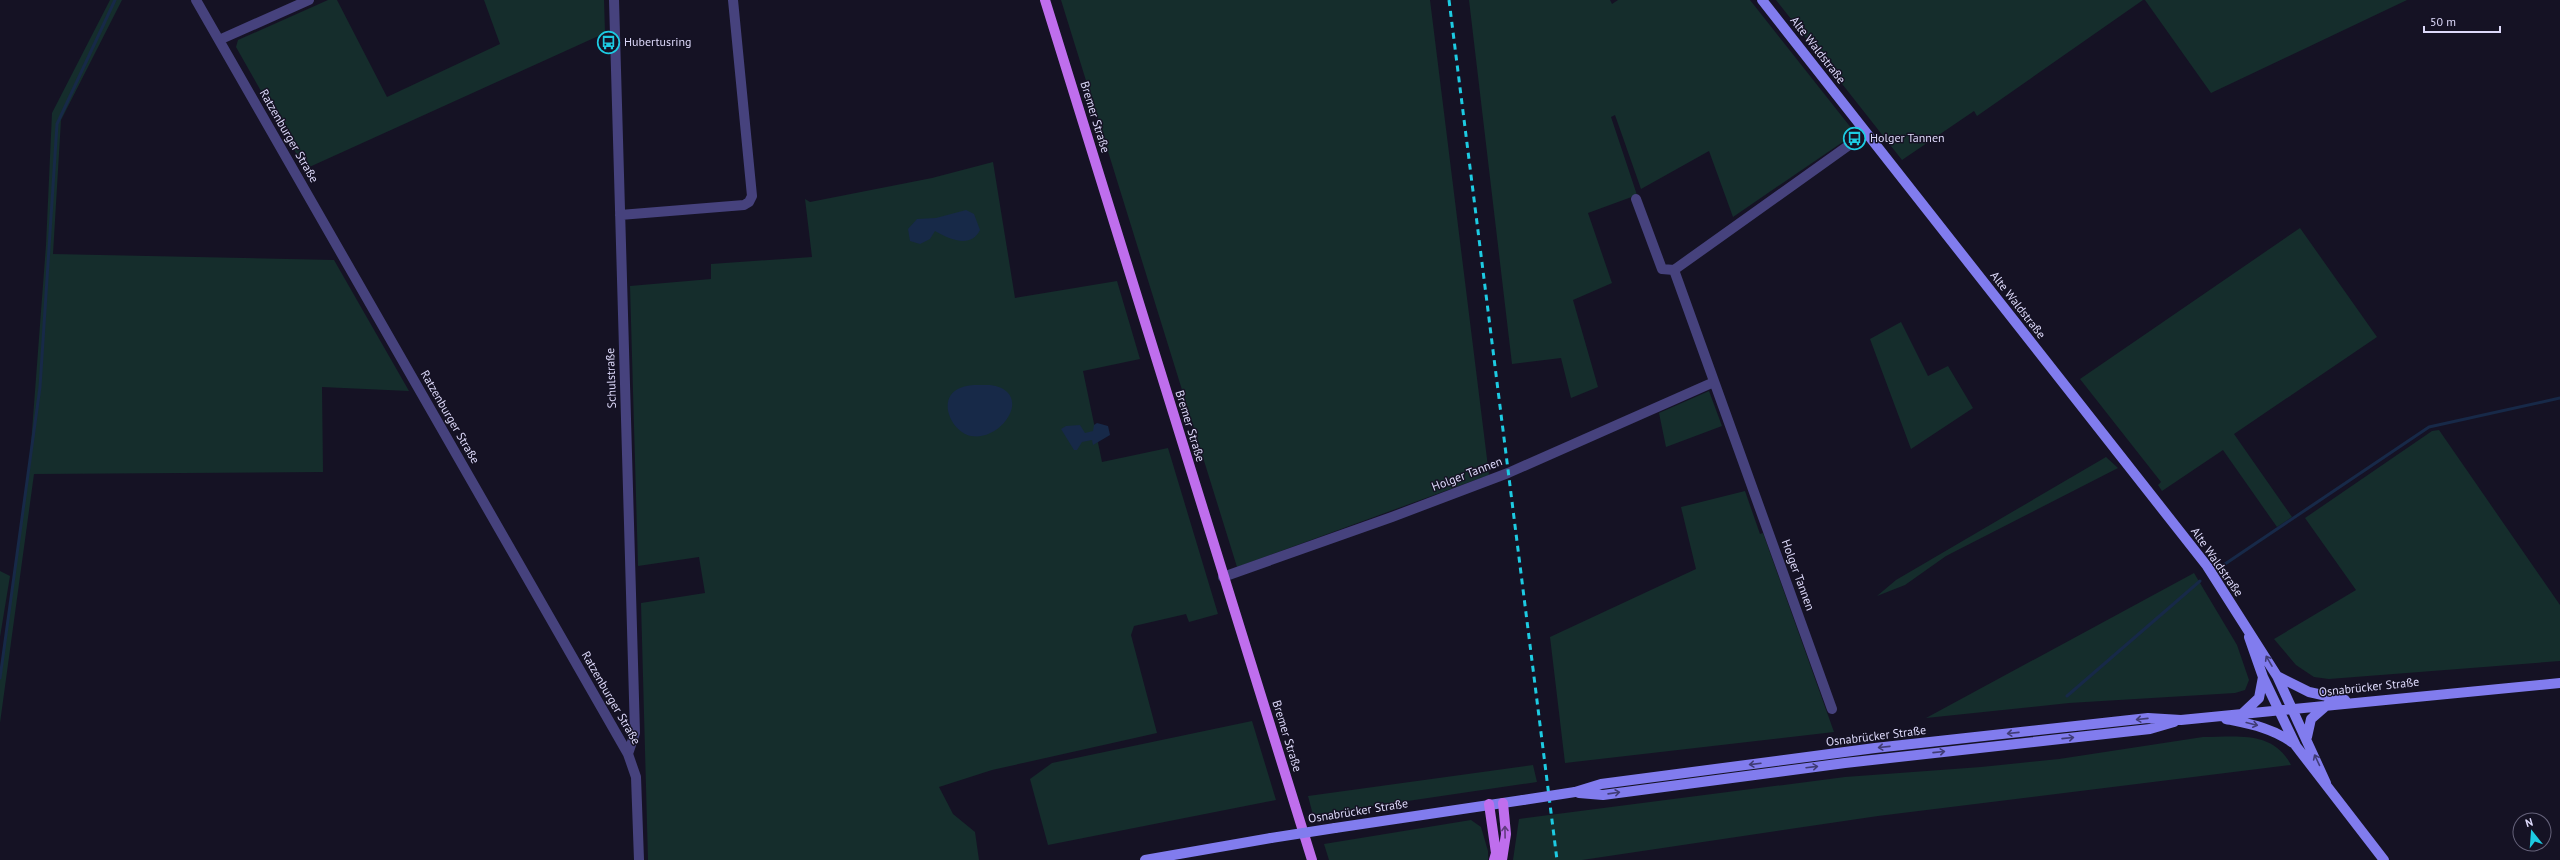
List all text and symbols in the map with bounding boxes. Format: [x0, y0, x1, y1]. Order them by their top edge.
scale bar [2424, 8, 2500, 34]
street label: Alte Waldstraße [1787, 13, 1849, 86]
text: 50 m [2430, 14, 2456, 29]
bus stop icon: Hubertusring [596, 29, 622, 55]
place label: Hubertusring [624, 34, 691, 49]
street label: Bremer Straße [1077, 79, 1113, 154]
street label: Ratzenburger Straße [257, 86, 322, 185]
bus stop icon: Holger Tannen [1841, 125, 1867, 151]
place label: Holger Tannen [1870, 130, 1945, 145]
street label: Alte Waldstraße [1987, 268, 2049, 341]
street label: Schulstraße [602, 347, 619, 409]
street label: Ratzenburger Straße [418, 367, 483, 466]
street label: Bremer Straße [1172, 388, 1208, 463]
street label: Holger Tannen [1429, 453, 1504, 494]
street label: Alte Waldstraße [2188, 524, 2247, 599]
street label: Holger Tannen [1779, 537, 1818, 612]
street label: Ratzenburger Straße [579, 648, 644, 747]
one-way arrow [2264, 655, 2272, 667]
street label: Osnabrücker Straße [2318, 674, 2420, 699]
street label: Bremer Straße [1269, 698, 1305, 773]
one-way arrow [2136, 715, 2149, 723]
one-way arrow [2246, 721, 2259, 729]
street label: Osnabrücker Straße [1825, 722, 1927, 749]
one-way arrow [2007, 729, 2020, 737]
one-way arrow [2061, 734, 2074, 742]
one-way arrow [1878, 744, 1891, 751]
one-way arrow [1932, 749, 1945, 756]
one-way arrow [2313, 754, 2320, 766]
one-way arrow [1749, 760, 1762, 767]
one-way arrow [1805, 763, 1818, 771]
one-way arrow [1607, 789, 1620, 797]
street label: Osnabrücker Straße [1307, 795, 1409, 826]
north arrow [2512, 812, 2552, 852]
text: N [2524, 815, 2535, 830]
one-way arrow [1501, 826, 1509, 839]

